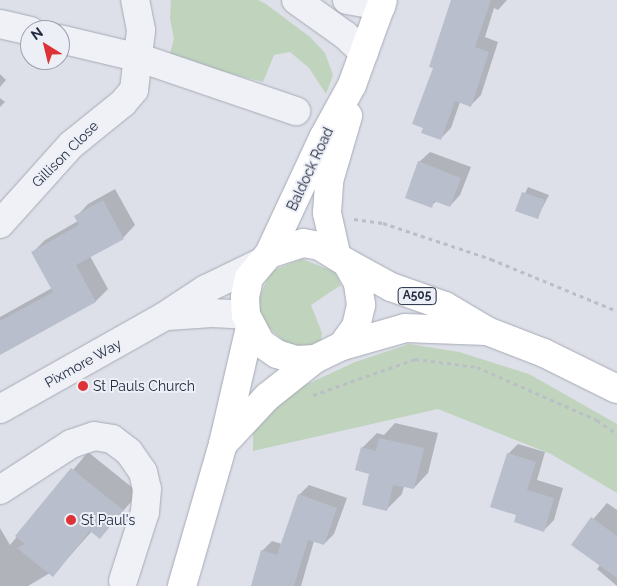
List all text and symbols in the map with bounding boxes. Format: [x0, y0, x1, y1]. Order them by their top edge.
north arrow [20, 20, 70, 70]
text: N [28, 24, 46, 43]
street label: Gillison Close [28, 117, 102, 191]
street label: Baldock Road [283, 125, 337, 213]
road number: A505 [397, 286, 437, 306]
street label: Pixmore Way [42, 335, 124, 391]
place label: St Pauls Church [93, 378, 195, 394]
marker: St Pauls Church [77, 380, 89, 392]
place label: St Paul's [81, 512, 135, 528]
marker: St Paul's [65, 514, 77, 526]

